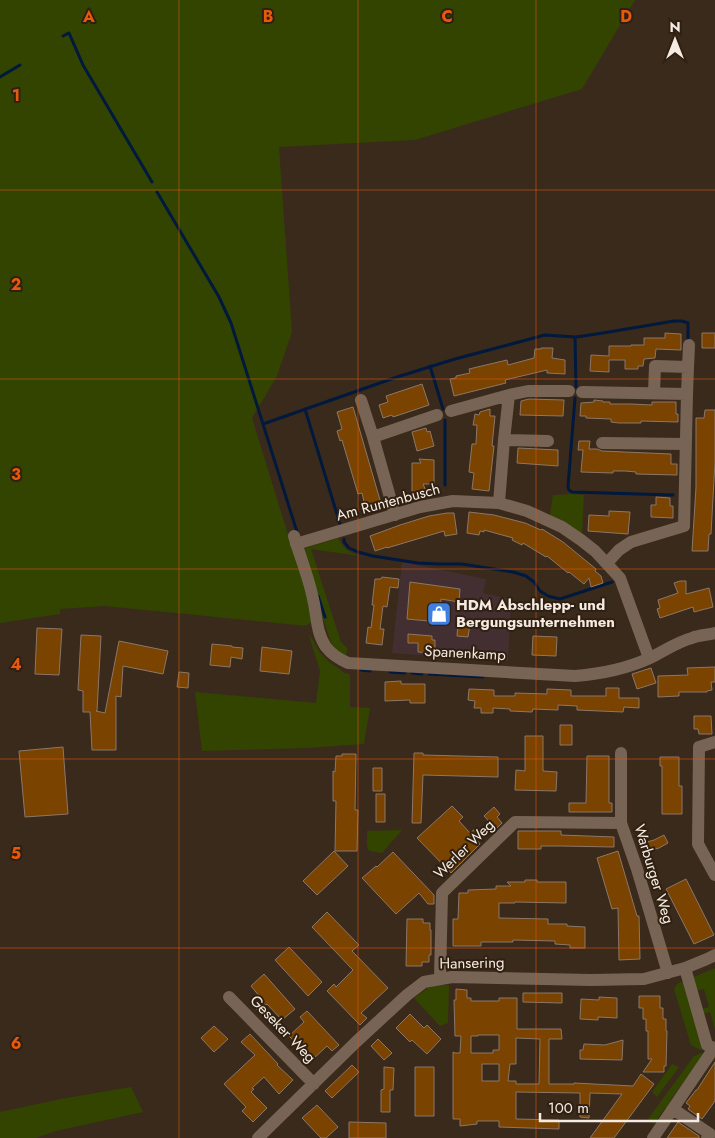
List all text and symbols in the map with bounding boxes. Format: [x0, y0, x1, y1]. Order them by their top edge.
text: A [82, 5, 95, 28]
text: B [263, 5, 273, 28]
text: C [441, 5, 453, 28]
text: D [620, 5, 632, 28]
north arrow [650, 15, 700, 65]
text: N [669, 17, 681, 37]
text: 1 [12, 84, 20, 107]
text: 2 [11, 273, 21, 296]
text: 3 [11, 463, 21, 486]
street label: Am Runtenbusch [333, 478, 443, 526]
place label: HDM Abschlepp- und Bergungsunternehmen [456, 594, 615, 633]
shop icon: HDM Abschlepp- und Bergungsunternehmen [426, 601, 452, 627]
street label: Spanenkamp [424, 640, 507, 666]
text: 4 [10, 653, 22, 676]
street label: Werler Weg [429, 814, 499, 884]
street label: Warburger Weg [628, 822, 680, 926]
text: 5 [11, 842, 21, 865]
street label: Hansering [439, 951, 505, 975]
street label: Geseker Weg [245, 990, 321, 1068]
text: 6 [11, 1032, 21, 1055]
scale bar [540, 1090, 698, 1122]
text: 100 m [548, 1097, 589, 1119]

